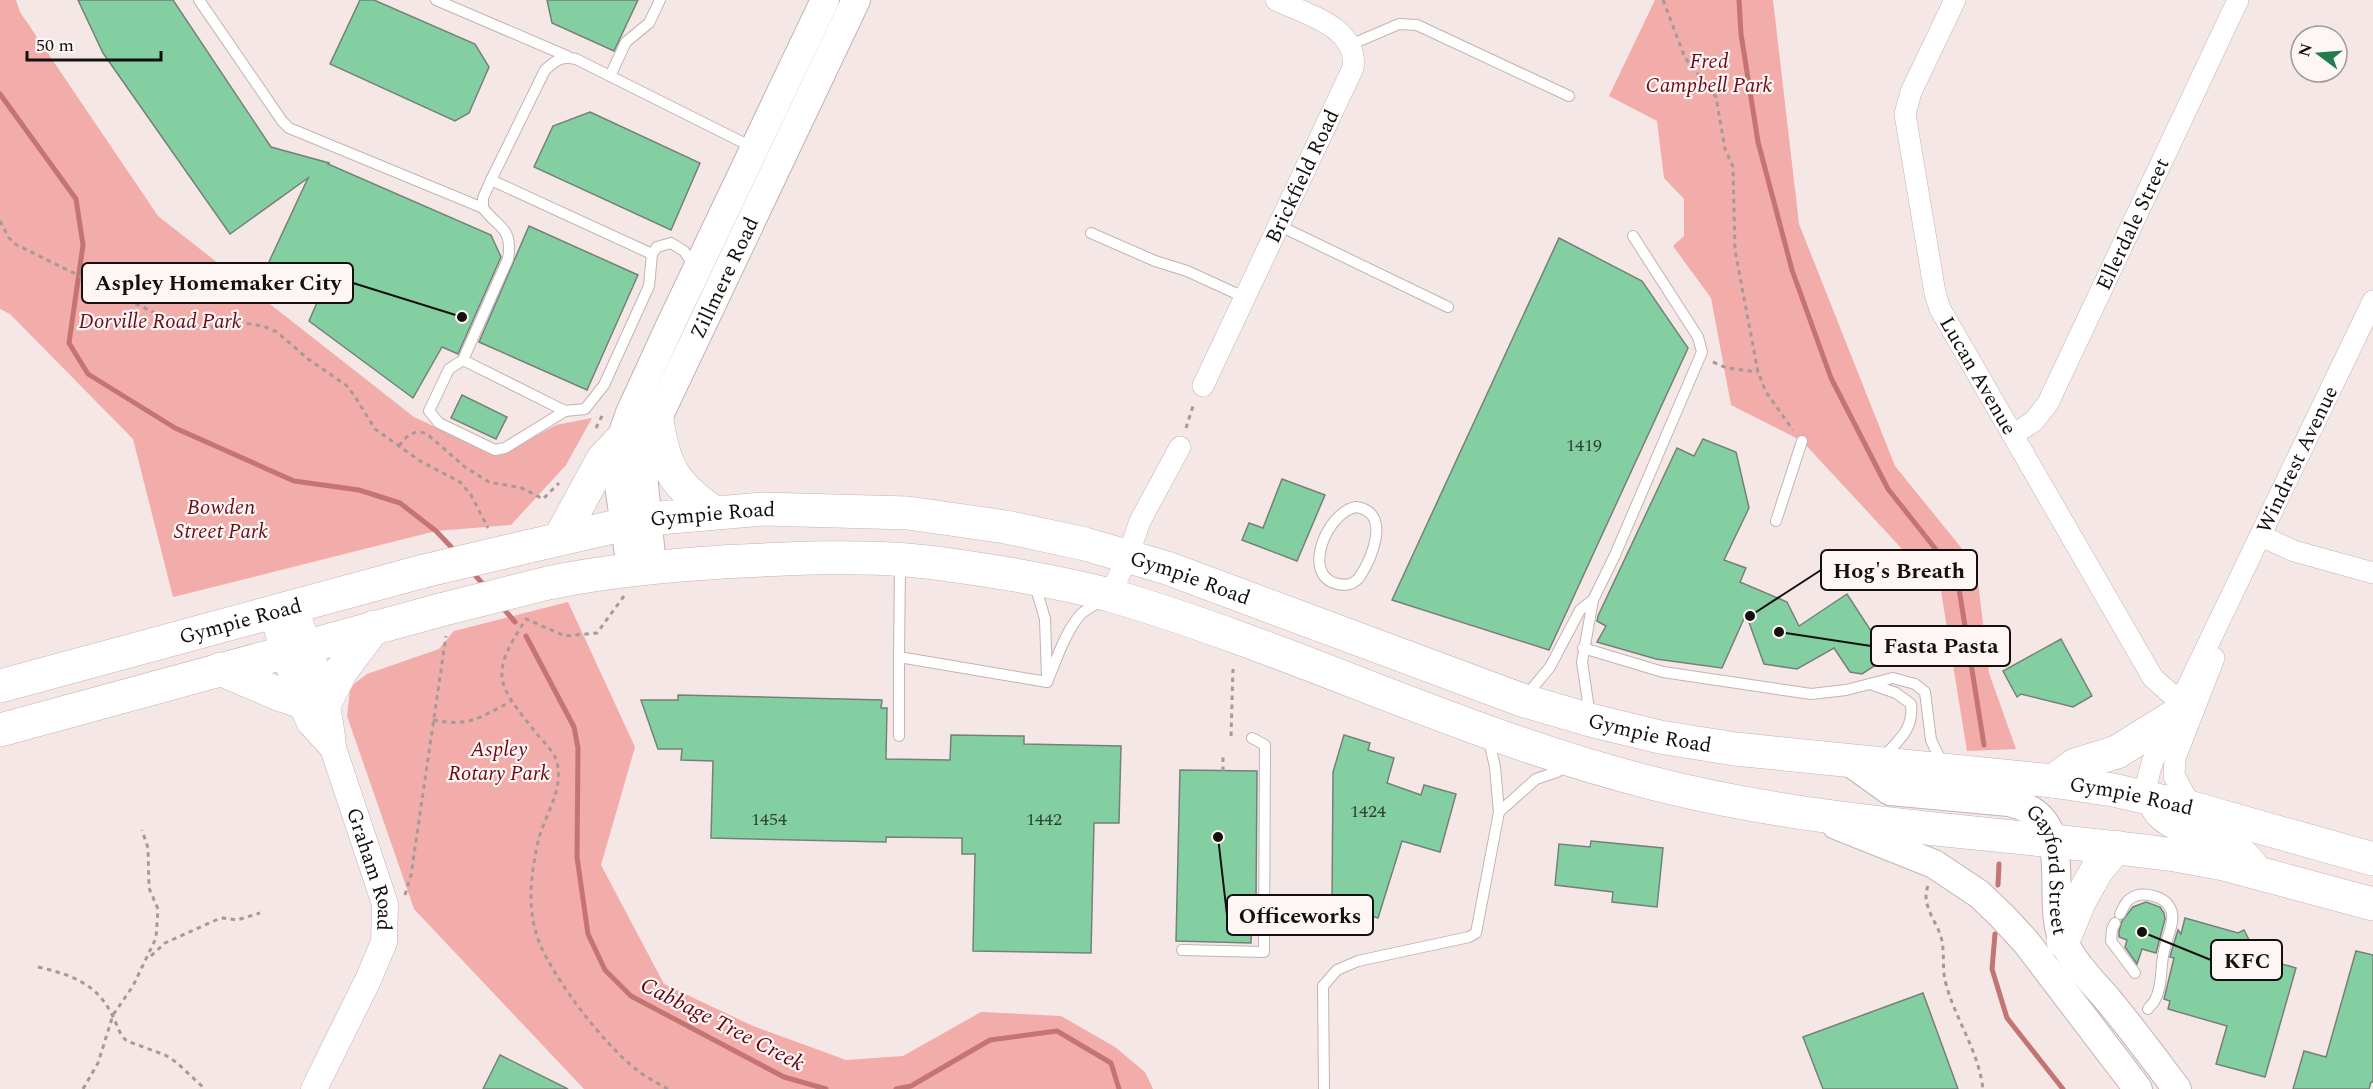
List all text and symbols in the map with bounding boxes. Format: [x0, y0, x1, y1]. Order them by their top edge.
scale bar [27, 24, 160, 62]
north arrow [2289, 24, 2349, 84]
text: 50 m [36, 32, 74, 59]
text: N [2292, 41, 2319, 60]
park label: Fred Campbell Park [1646, 46, 1773, 102]
street label: Brickfield Road [1258, 104, 1348, 249]
street label: Ellerdale Street [2088, 153, 2178, 296]
street label: Zillmere Road [682, 212, 768, 345]
callout: Aspley Homemaker City [82, 263, 353, 303]
text: Aspley Homemaker City [95, 267, 343, 300]
park label: Dorville Road Park [78, 306, 242, 338]
street label: Lucan Avenue [1931, 311, 2025, 441]
street label: Windrest Avenue [2249, 381, 2347, 539]
house number: 1419 [1566, 432, 1602, 459]
park label: Bowden Street Park [174, 492, 268, 548]
street label: Gympie Road [649, 494, 776, 536]
street label: Gympie Road [1126, 543, 1255, 615]
callout: Hog's Breath [1821, 550, 1977, 590]
text: Hog's Breath [1833, 555, 1966, 588]
street label: Gympie Road [176, 590, 305, 654]
callout: Fasta Pasta [1871, 626, 2010, 666]
text: Fasta Pasta [1883, 630, 1999, 663]
street label: Gympie Road [1585, 705, 1714, 762]
park label: Aspley Rotary Park [448, 734, 550, 790]
street label: Gympie Road [2067, 769, 2196, 825]
street label: Gayford Street [2019, 797, 2075, 939]
house number: 1424 [1350, 798, 1386, 825]
street label: Graham Road [337, 804, 401, 931]
house number: 1454 [751, 806, 787, 833]
house number: 1442 [1026, 806, 1062, 833]
callout: Officeworks [1227, 895, 1373, 935]
text: Officeworks [1239, 900, 1361, 933]
callout: KFC [2211, 940, 2282, 980]
text: KFC [2224, 945, 2270, 978]
water label: Cabbage Tree Creek [635, 969, 810, 1080]

